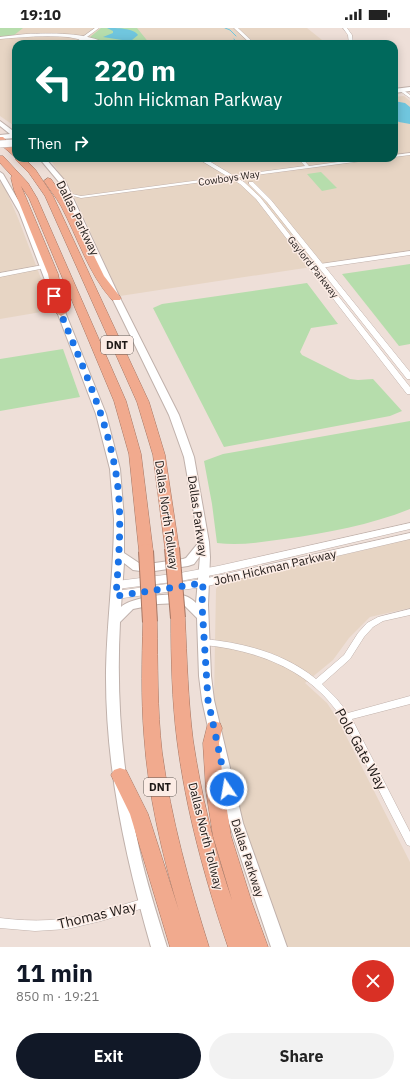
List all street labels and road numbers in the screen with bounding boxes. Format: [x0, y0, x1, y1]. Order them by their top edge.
street label: Cowboys Way [197, 167, 261, 189]
street label: Dallas Parkway [53, 178, 103, 258]
street label: Gaylord Parkway [285, 233, 341, 301]
road number: DNT [101, 336, 133, 354]
street label: Dallas North Tollway [152, 459, 182, 571]
street label: Dallas Parkway [185, 474, 211, 558]
street label: John Hickman Parkway [212, 546, 338, 588]
street label: Polo Gate Way [331, 705, 391, 793]
road number: DNT [144, 778, 176, 796]
street label: Dallas North Tollway [185, 781, 227, 891]
street label: Dallas Parkway [228, 817, 268, 899]
street label: Thomas Way [56, 897, 138, 933]

